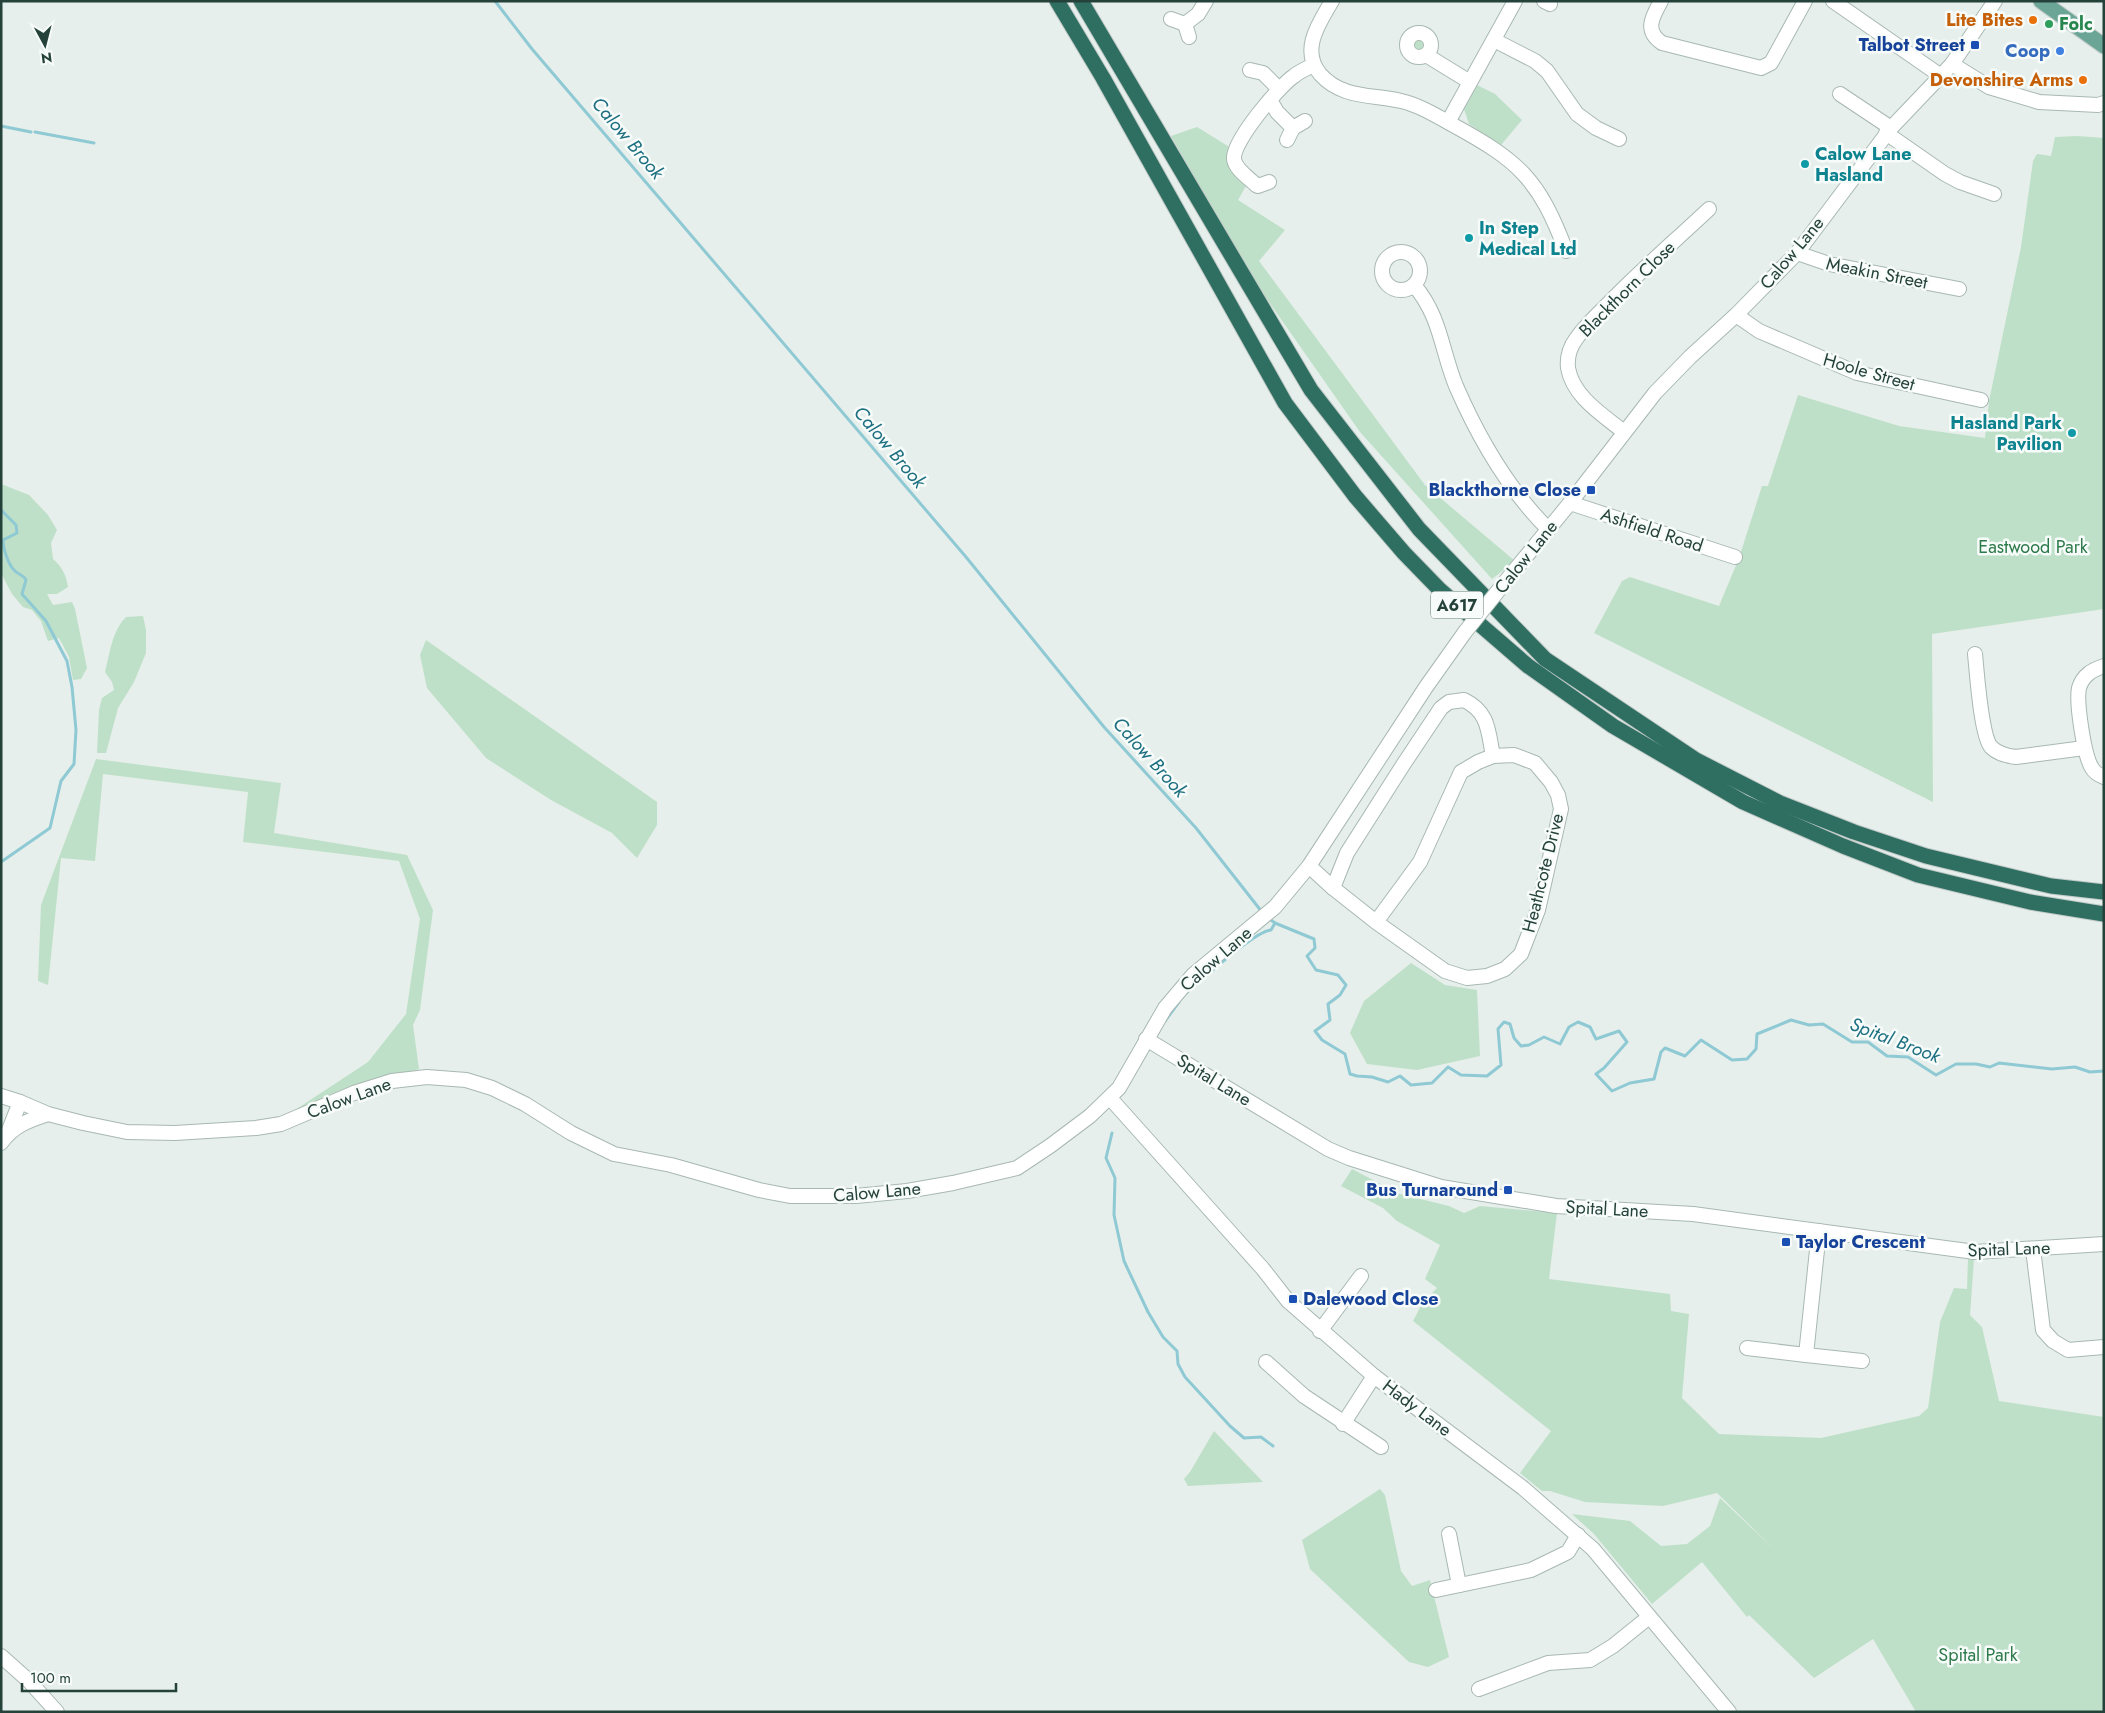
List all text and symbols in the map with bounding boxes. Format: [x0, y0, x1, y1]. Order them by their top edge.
place label: Lite Bites [1946, 7, 2023, 33]
place label: Folc [2059, 11, 2093, 37]
marker: Lite Bites [2027, 14, 2039, 26]
marker: Folc [2043, 18, 2055, 30]
north arrow [20, 20, 70, 70]
place label: Talbot Street [1859, 32, 1965, 58]
place label: Coop [2005, 38, 2050, 64]
marker: Talbot Street [1969, 39, 1981, 51]
marker: Coop [2054, 45, 2066, 57]
text: N [40, 47, 53, 69]
place label: Devonshire Arms [1930, 67, 2073, 93]
marker: Devonshire Arms [2077, 74, 2089, 86]
water label: Calow Brook [586, 91, 671, 186]
place label: Calow Lane Hasland [1815, 141, 1912, 188]
marker: Calow Lane Hasland [1799, 158, 1811, 170]
street label: Calow Lane [1754, 211, 1830, 295]
place label: In Step Medical Ltd [1479, 215, 1577, 262]
marker: In Step Medical Ltd [1463, 232, 1475, 244]
street label: Blackthorn Close [1573, 235, 1681, 343]
street label: Meakin Street [1824, 250, 1931, 296]
street label: Hoole Street [1820, 347, 1919, 398]
water label: Calow Brook [848, 400, 933, 495]
place label: Hasland Park Pavilion [1950, 410, 2063, 457]
marker: Hasland Park Pavilion [2066, 427, 2078, 439]
place label: Blackthorne Close [1429, 477, 1581, 503]
marker: Blackthorne Close [1585, 484, 1597, 496]
street label: Ashfield Road [1597, 501, 1707, 559]
street label: Calow Lane [1488, 515, 1564, 599]
park label: Eastwood Park [1978, 534, 2088, 560]
road number: A617 [1431, 592, 1483, 618]
water label: Calow Brook [1107, 711, 1194, 804]
street label: Heathcote Drive [1516, 811, 1570, 935]
street label: Calow Lane [1174, 920, 1258, 998]
water label: Spital Brook [1846, 1010, 1945, 1070]
street label: Spital Lane [1172, 1048, 1256, 1112]
street label: Calow Lane [303, 1071, 395, 1125]
street label: Calow Lane [832, 1175, 922, 1209]
place label: Bus Turnaround [1366, 1177, 1498, 1203]
marker: Bus Turnaround [1502, 1184, 1514, 1196]
street label: Spital Lane [1565, 1194, 1649, 1224]
place label: Taylor Crescent [1796, 1229, 1925, 1255]
street label: Spital Lane [1967, 1235, 2051, 1263]
marker: Taylor Crescent [1780, 1236, 1792, 1248]
place label: Dalewood Close [1303, 1286, 1439, 1312]
marker: Dalewood Close [1287, 1293, 1299, 1305]
street label: Hady Lane [1377, 1373, 1457, 1443]
park label: Spital Park [1938, 1642, 2018, 1668]
scale bar [22, 1660, 176, 1692]
text: 100 m [30, 1667, 71, 1689]

